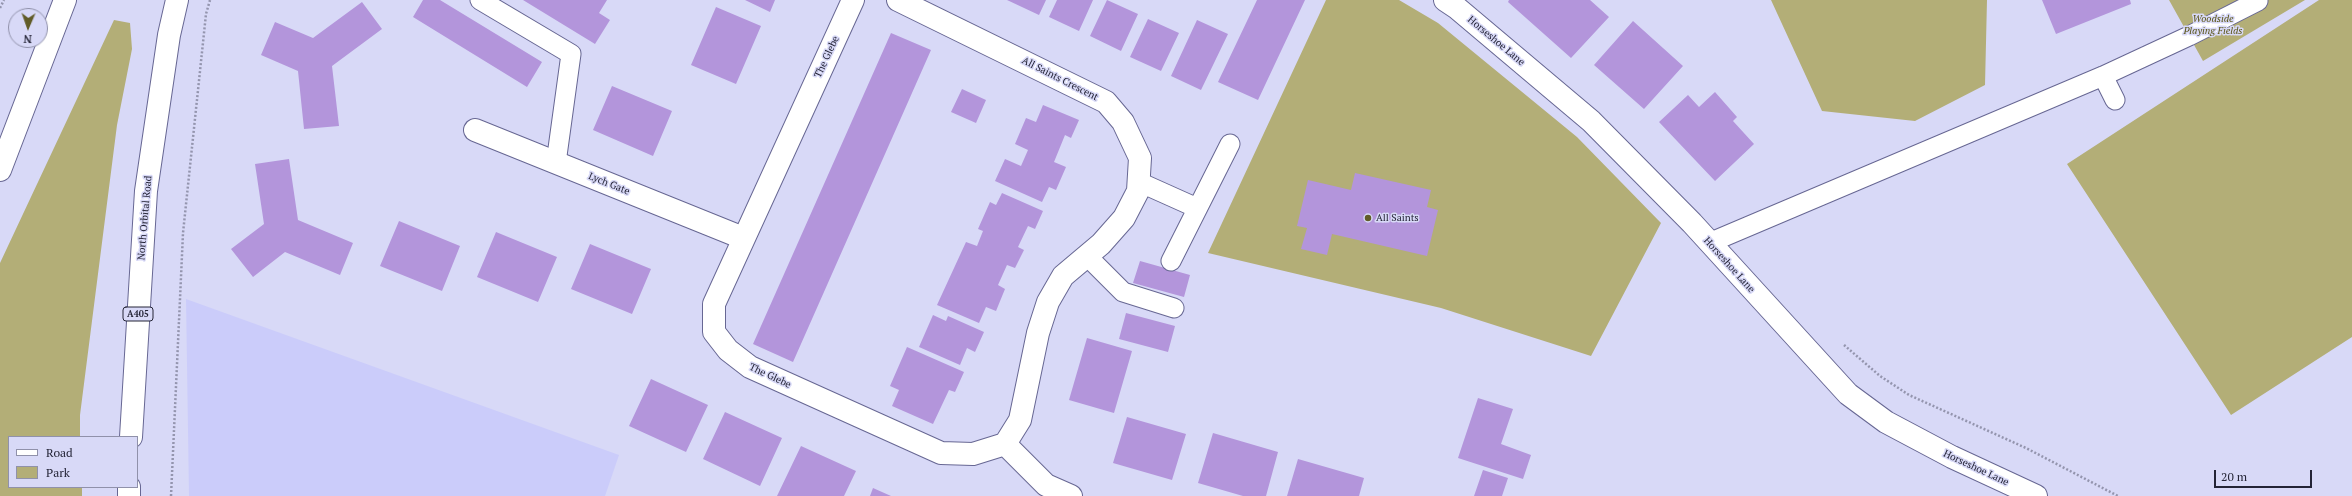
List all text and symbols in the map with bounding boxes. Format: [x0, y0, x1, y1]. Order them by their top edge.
north arrow [8, 8, 48, 48]
park label: Woodside Playing Fields [2183, 13, 2243, 36]
street label: Horseshoe Lane [1465, 14, 1527, 68]
text: N [23, 32, 32, 46]
street label: The Glebe [812, 34, 842, 80]
street label: All Saints Crescent [1020, 55, 1100, 103]
street label: Lych Gate [587, 170, 631, 198]
street label: North Orbital Road [135, 175, 155, 261]
place label: All Saints [1376, 212, 1419, 224]
marker: All Saints [1363, 213, 1373, 223]
street label: Horseshoe Lane [1701, 235, 1757, 295]
road number: A405 [123, 307, 153, 321]
street label: The Glebe [747, 361, 793, 391]
legend [8, 436, 138, 488]
text: Road [46, 445, 73, 460]
street label: Horseshoe Lane [1941, 448, 2011, 488]
scale bar [2216, 462, 2314, 488]
text: Park [46, 465, 70, 480]
text: 20 m [2221, 469, 2247, 484]

